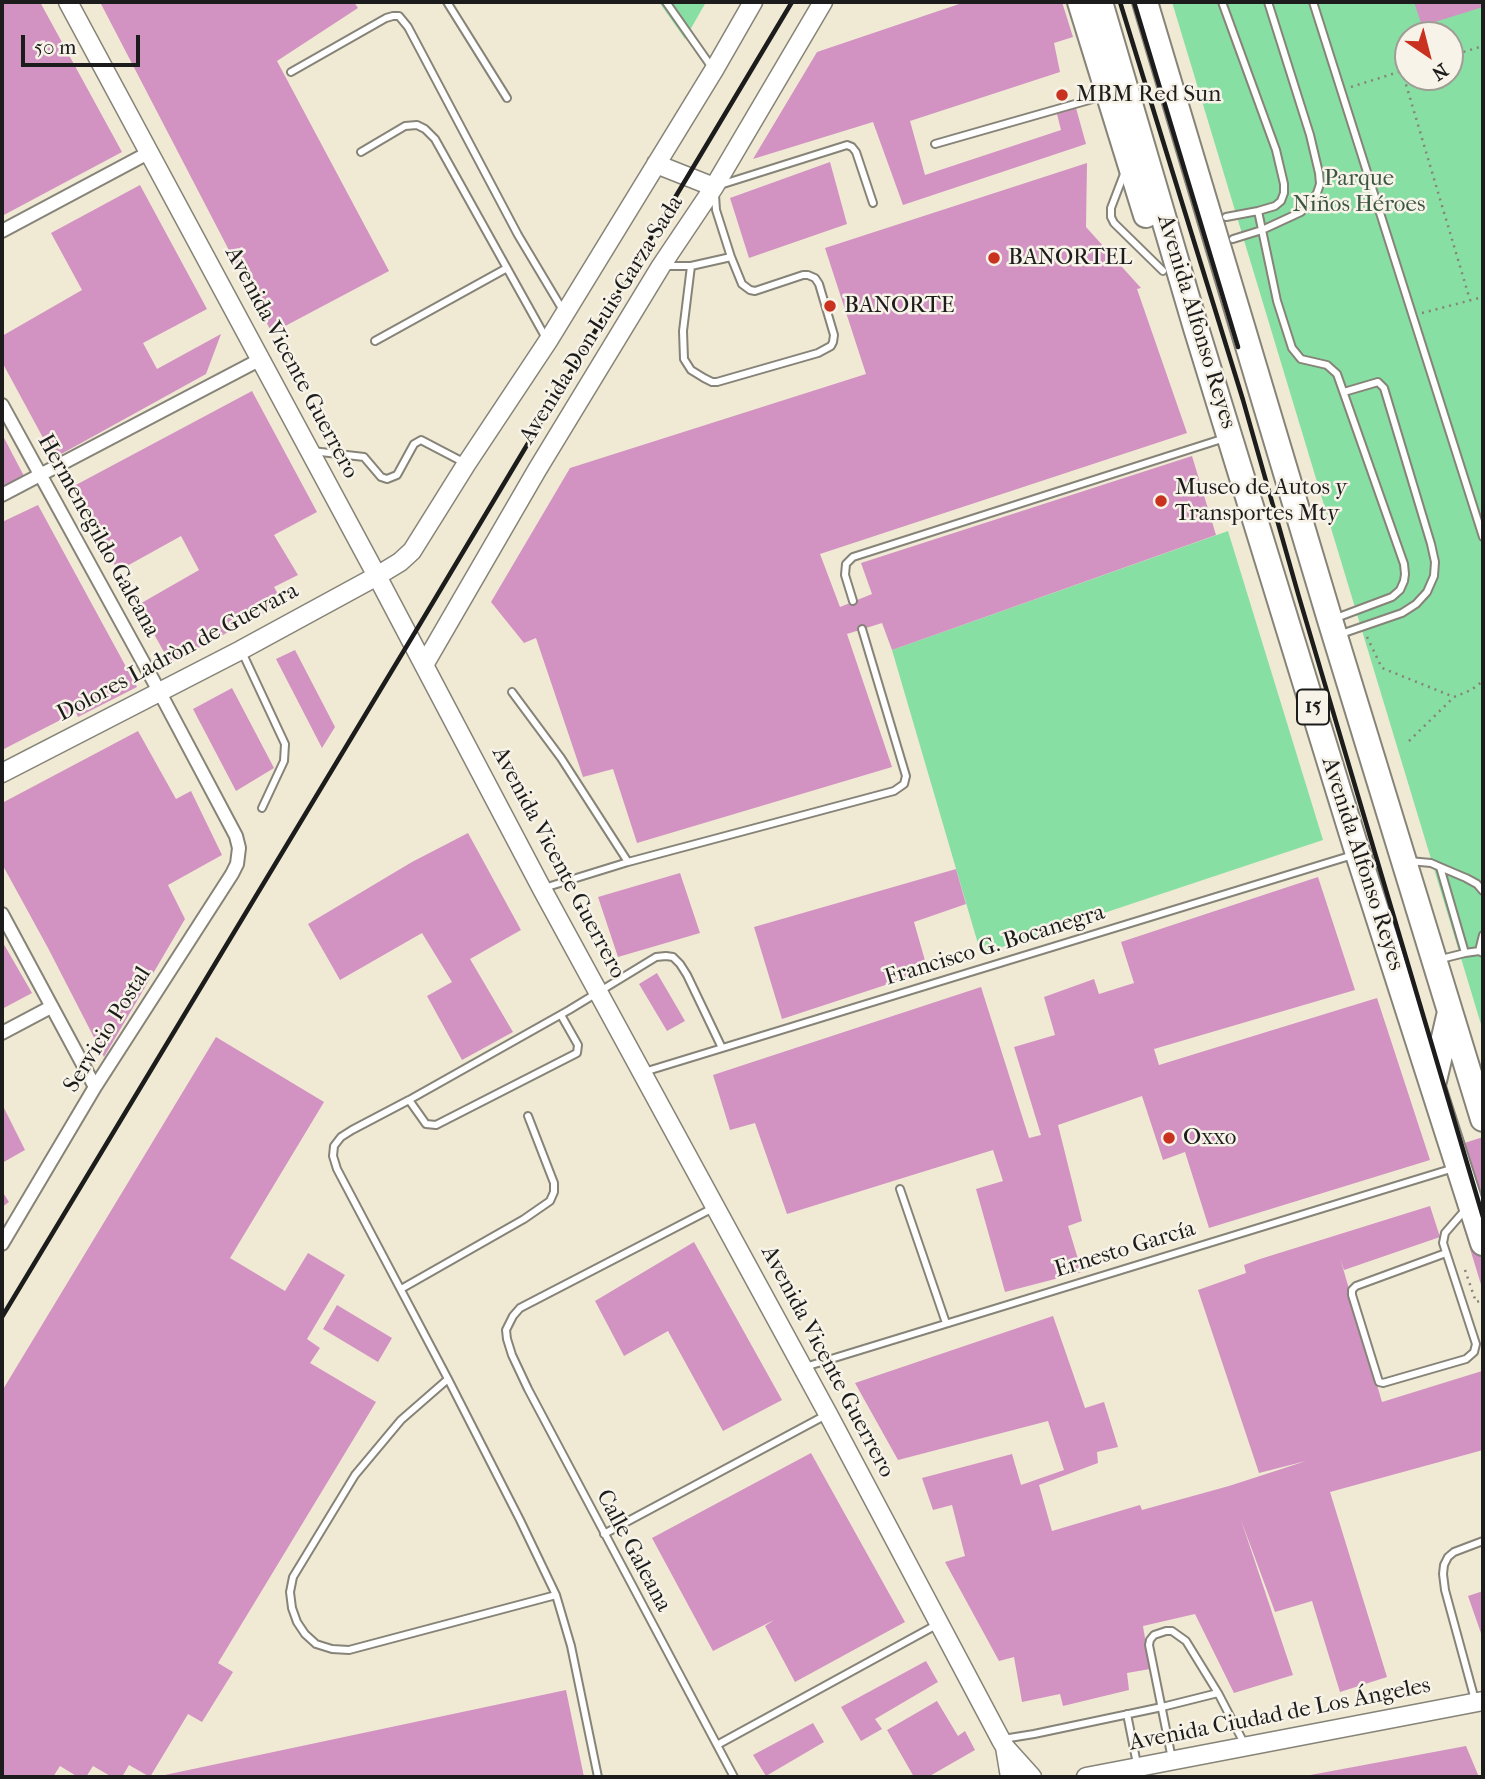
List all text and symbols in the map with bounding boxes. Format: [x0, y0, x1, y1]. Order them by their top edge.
scale bar [24, 21, 144, 65]
north arrow [1394, 21, 1464, 91]
text: 50 m [34, 35, 77, 59]
text: N [1428, 58, 1452, 85]
place label: MBM Red Sun [1076, 81, 1221, 109]
marker: MBM Red Sun [1054, 87, 1070, 103]
park label: Parque Niños Héroes [1293, 165, 1425, 219]
street label: Avenida Don Luis Garza Sada [514, 191, 690, 449]
street label: Avenida Alfonso Reyes [1150, 212, 1242, 432]
street label: Avenida Vicente Guerrero [218, 242, 364, 484]
place label: BANORTEL [1008, 244, 1132, 272]
marker: BANORTEL [986, 250, 1002, 266]
place label: BANORTE [844, 292, 955, 320]
marker: BANORTE [822, 298, 838, 314]
street label: Hermenegildo Galeana [31, 430, 165, 642]
place label: Museo de Autos y Transportes Mty [1175, 474, 1347, 528]
marker: Museo de Autos y Transportes Mty [1153, 493, 1169, 509]
street label: Dolores Ladròn de Guevara [53, 578, 303, 728]
road number: 15 [1297, 690, 1329, 724]
street label: Avenida Vicente Guerrero [485, 742, 631, 984]
street label: Avenida Alfonso Reyes [1315, 754, 1409, 974]
street label: Francisco G. Bocanegra [882, 899, 1108, 993]
street label: Servicio Postal [58, 962, 158, 1098]
place label: Oxxo [1183, 1124, 1236, 1152]
marker: Oxxo [1161, 1130, 1177, 1146]
street label: Ernesto García [1051, 1215, 1199, 1285]
street label: Avenida Vicente Guerrero [754, 1241, 900, 1483]
street label: Calle Galeana [589, 1485, 677, 1617]
street label: Avenida Ciudad de Los Ángeles [1127, 1672, 1433, 1758]

